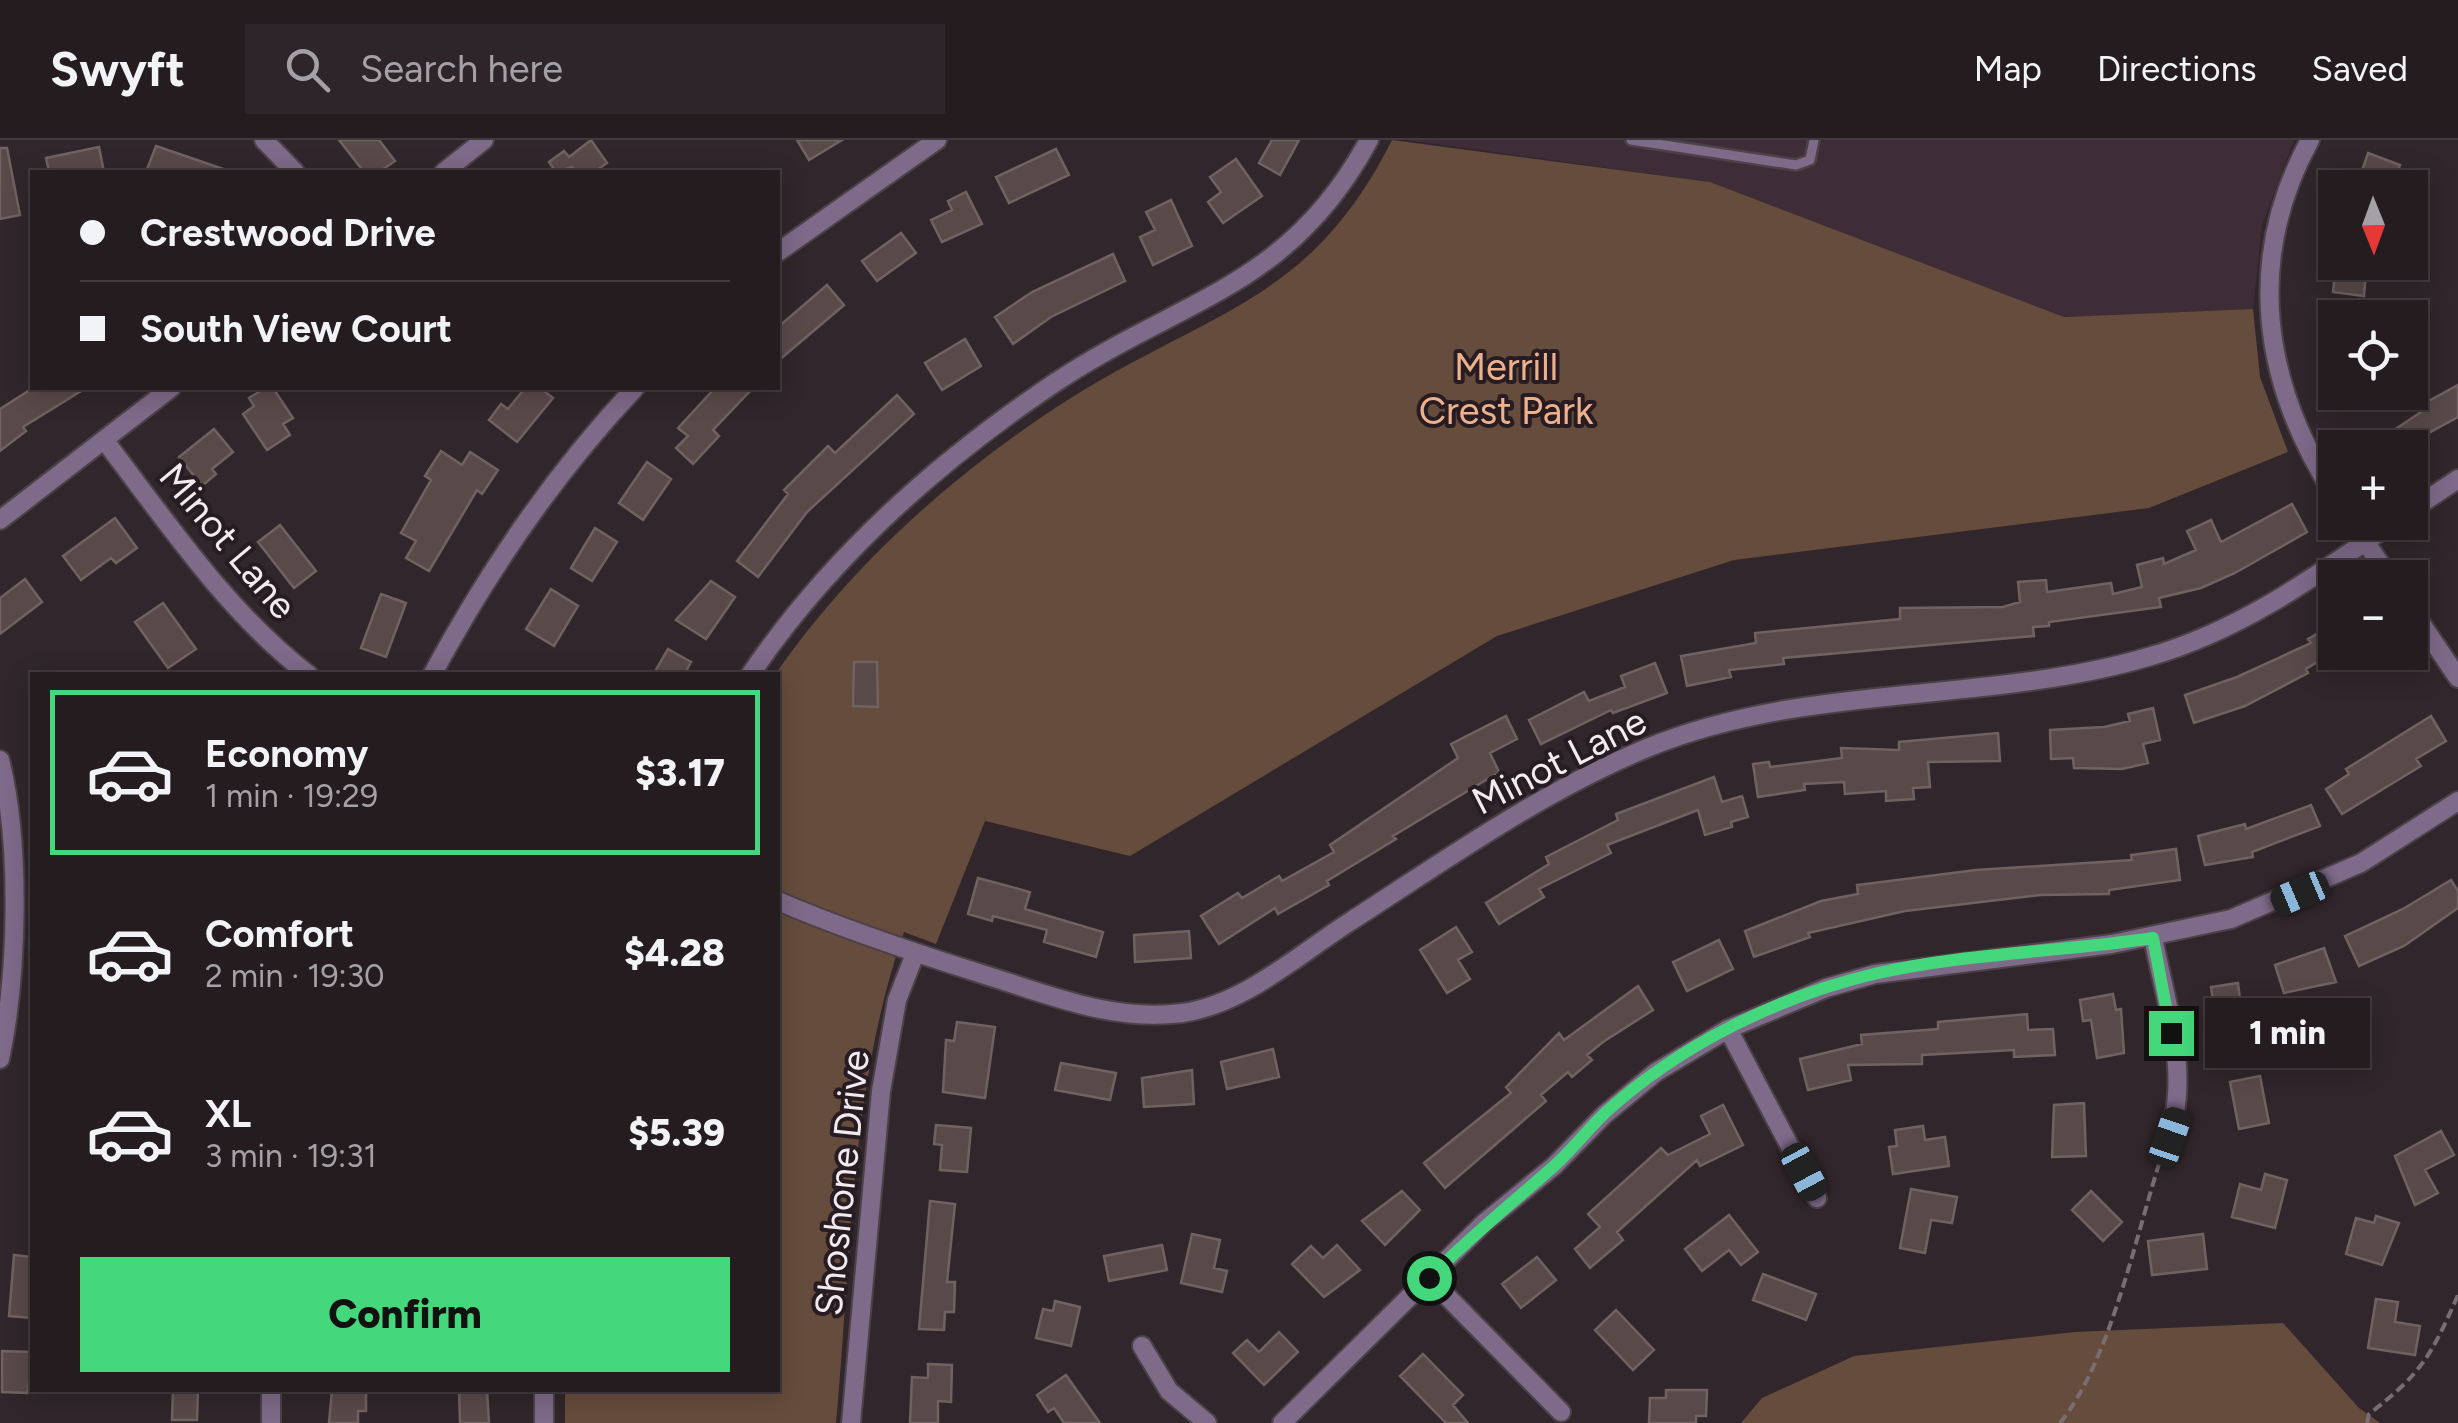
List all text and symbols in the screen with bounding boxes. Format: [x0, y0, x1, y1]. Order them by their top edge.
search box [245, 24, 945, 114]
text: Swyft [50, 40, 185, 98]
icon: search [280, 42, 335, 97]
text: Search here [360, 46, 563, 92]
text: Map [1974, 48, 2042, 90]
text: Directions [2097, 48, 2257, 90]
text: Saved [2312, 48, 2408, 90]
north arrow [2318, 170, 2428, 280]
map controls [2318, 170, 2428, 670]
text: Crestwood Drive [140, 210, 435, 256]
button: locate [2318, 300, 2428, 410]
text: South View Court [140, 306, 452, 352]
park label: Merrill Crest Park [1419, 344, 1594, 434]
button: + [2318, 430, 2428, 540]
street label: Minot Lane [150, 454, 306, 628]
button: − [2318, 560, 2428, 670]
street label: Minot Lane [1464, 698, 1654, 824]
icon: car [85, 728, 175, 818]
text: Economy [205, 731, 368, 777]
text: $3.17 [635, 750, 725, 796]
text: 1 min · 19:29 [205, 777, 378, 815]
car [2267, 867, 2333, 919]
icon: car [85, 908, 175, 998]
text: Comfort [205, 911, 354, 957]
text: $4.28 [624, 930, 725, 976]
text: 2 min · 19:30 [205, 957, 385, 995]
callout: 1 min [2206, 998, 2371, 1068]
route end [2149, 1011, 2194, 1056]
text: 1 min [2249, 1014, 2326, 1052]
street label: Shoshone Drive [805, 1048, 879, 1318]
icon: car [85, 1088, 175, 1178]
text: XL [205, 1091, 251, 1137]
car [2146, 1104, 2194, 1170]
text: $5.39 [628, 1110, 725, 1156]
text: 3 min · 19:31 [205, 1137, 377, 1175]
car [1777, 1138, 1831, 1206]
route start [1407, 1256, 1452, 1301]
button: Confirm [80, 1257, 730, 1372]

